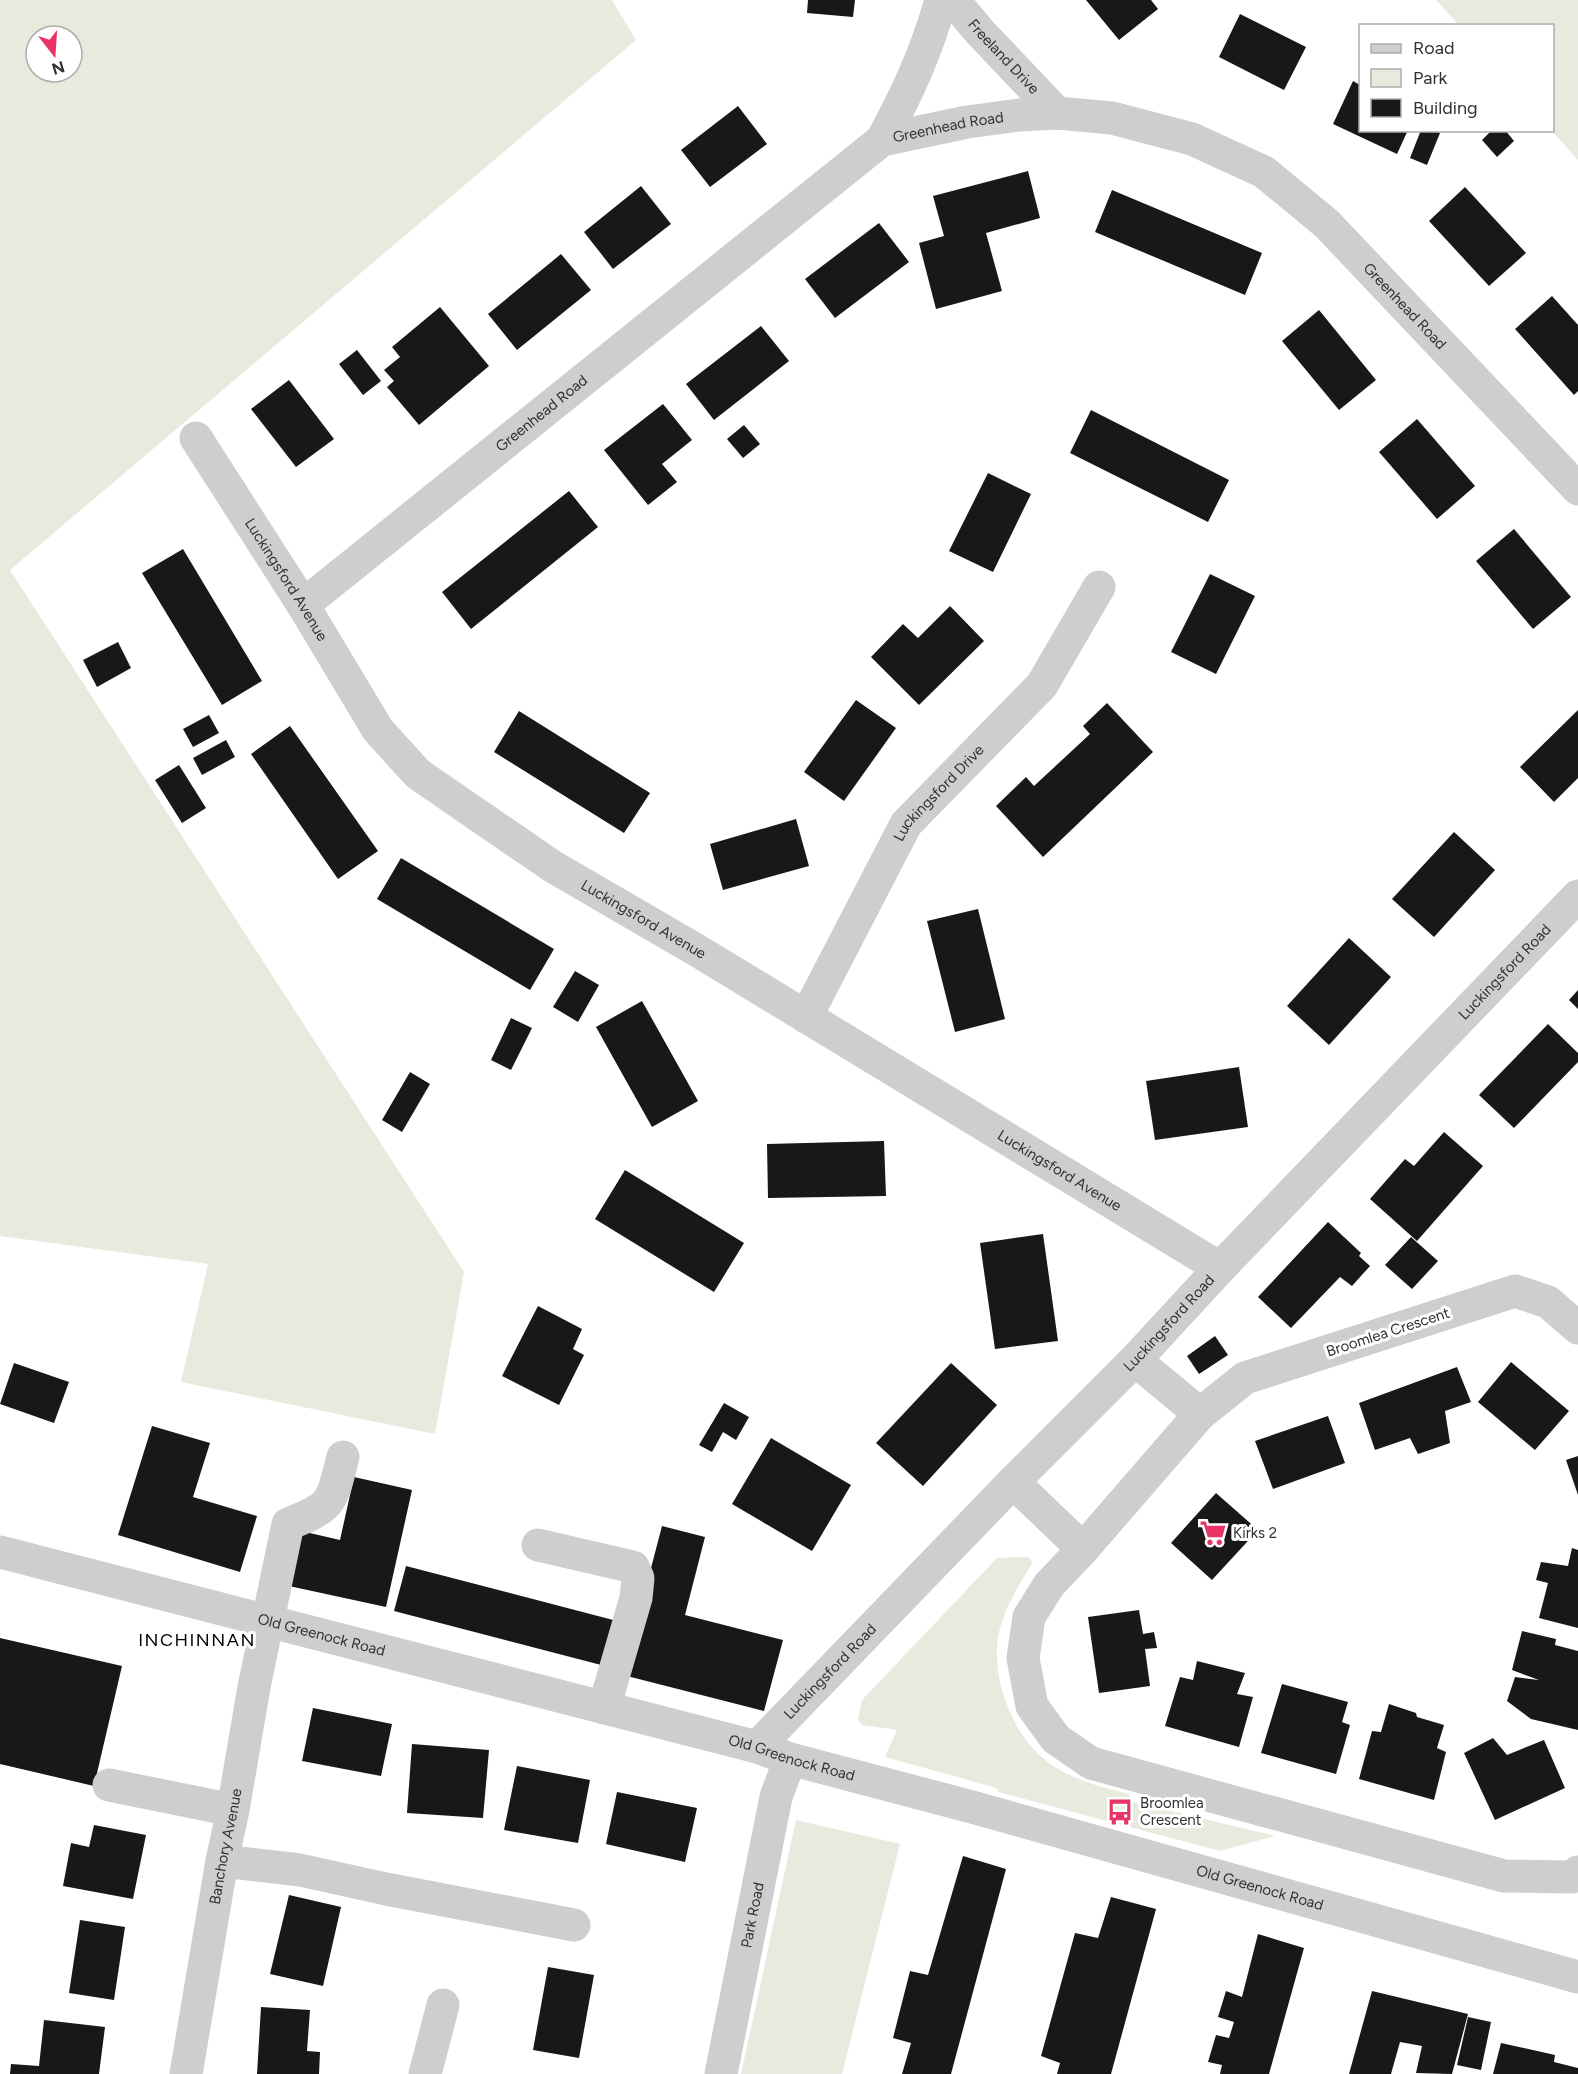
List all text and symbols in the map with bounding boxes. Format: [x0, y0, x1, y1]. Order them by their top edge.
street label: Freeland Drive [964, 16, 1043, 98]
north arrow [24, 24, 84, 84]
legend [1359, 24, 1554, 132]
text: Road [1413, 37, 1454, 59]
text: N [50, 57, 67, 79]
text: Park [1413, 67, 1448, 89]
text: Building [1413, 97, 1478, 119]
street label: Greenhead Road [891, 108, 1005, 147]
street label: Greenhead Road [1360, 259, 1450, 353]
street label: Greenhead Road [492, 371, 591, 456]
street label: Luckingsford Avenue [241, 515, 332, 644]
street label: Luckingsford Drive [890, 741, 988, 844]
street label: Luckingsford Avenue [578, 876, 709, 963]
street label: Luckingsford Road [1455, 921, 1555, 1024]
street label: Luckingsford Avenue [994, 1126, 1125, 1215]
street label: Luckingsford Road [1120, 1271, 1218, 1375]
street label: Broomlea Crescent [1324, 1303, 1452, 1360]
supermarket icon: Kirks 2 [1198, 1518, 1228, 1548]
place label: Kirks 2 [1233, 1524, 1277, 1542]
street label: Old Greenock Road [256, 1610, 387, 1660]
street label: Luckingsford Road [780, 1620, 880, 1723]
district label: INCHINNAN [138, 1629, 256, 1651]
street label: Old Greenock Road [726, 1731, 857, 1785]
street label: Banchory Avenue [206, 1787, 246, 1906]
place label: Broomlea Crescent [1140, 1794, 1204, 1829]
bus stop icon: Broomlea Crescent [1105, 1797, 1135, 1827]
street label: Old Greenock Road [1194, 1861, 1325, 1914]
street label: Park Road [737, 1881, 768, 1950]

